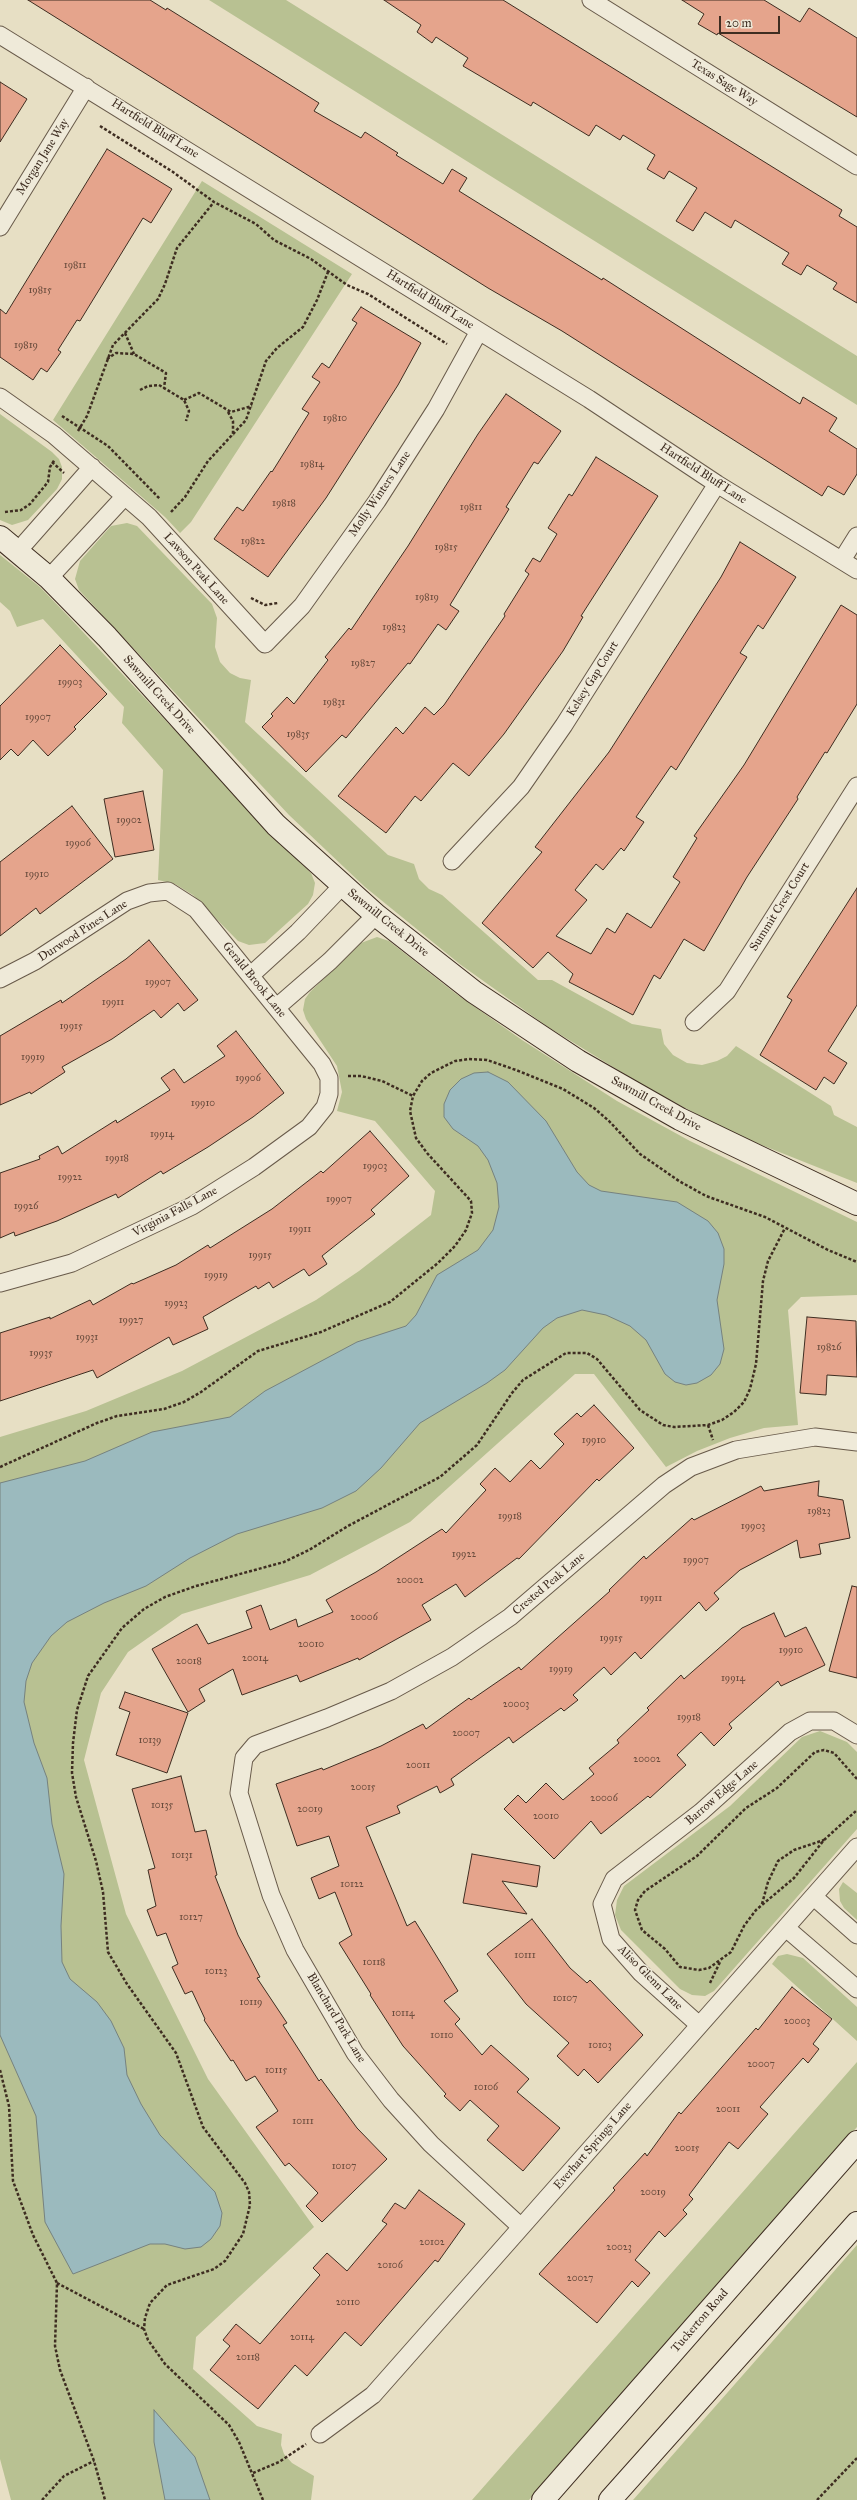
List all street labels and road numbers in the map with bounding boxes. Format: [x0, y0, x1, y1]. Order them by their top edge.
street label: Texas Sage Way [688, 57, 760, 109]
street label: Hartfield Bluff Lane [109, 96, 201, 162]
street label: Morgan Jane Way [14, 116, 72, 198]
street label: Hartfield Bluff Lane [384, 267, 476, 333]
street label: Hartfield Bluff Lane [657, 441, 749, 507]
street label: Molly Winters Lane [346, 448, 414, 540]
street label: Lawson Peak Lane [160, 530, 232, 608]
street label: Kelsey Gap Court [564, 639, 622, 719]
street label: Sawmill Creek Drive [120, 653, 198, 737]
street label: Summit Crest Court [747, 860, 813, 954]
street label: Sawmill Creek Drive [344, 886, 432, 960]
street label: Durwood Pines Lane [36, 897, 130, 965]
street label: Gerald Brook Lane [219, 939, 289, 1021]
street label: Sawmill Creek Drive [608, 1073, 704, 1135]
street label: Virginia Falls Lane [130, 1184, 220, 1240]
street label: Crested Peak Lane [510, 1550, 588, 1618]
street label: Barrow Edge Lane [683, 1757, 761, 1829]
street label: Aliso Glenn Lane [615, 1943, 685, 2013]
street label: Blanchard Park Lane [303, 1970, 369, 2066]
street label: Everhart Springs Lane [551, 2099, 635, 2193]
street label: Tuckerton Road [668, 2286, 732, 2356]

